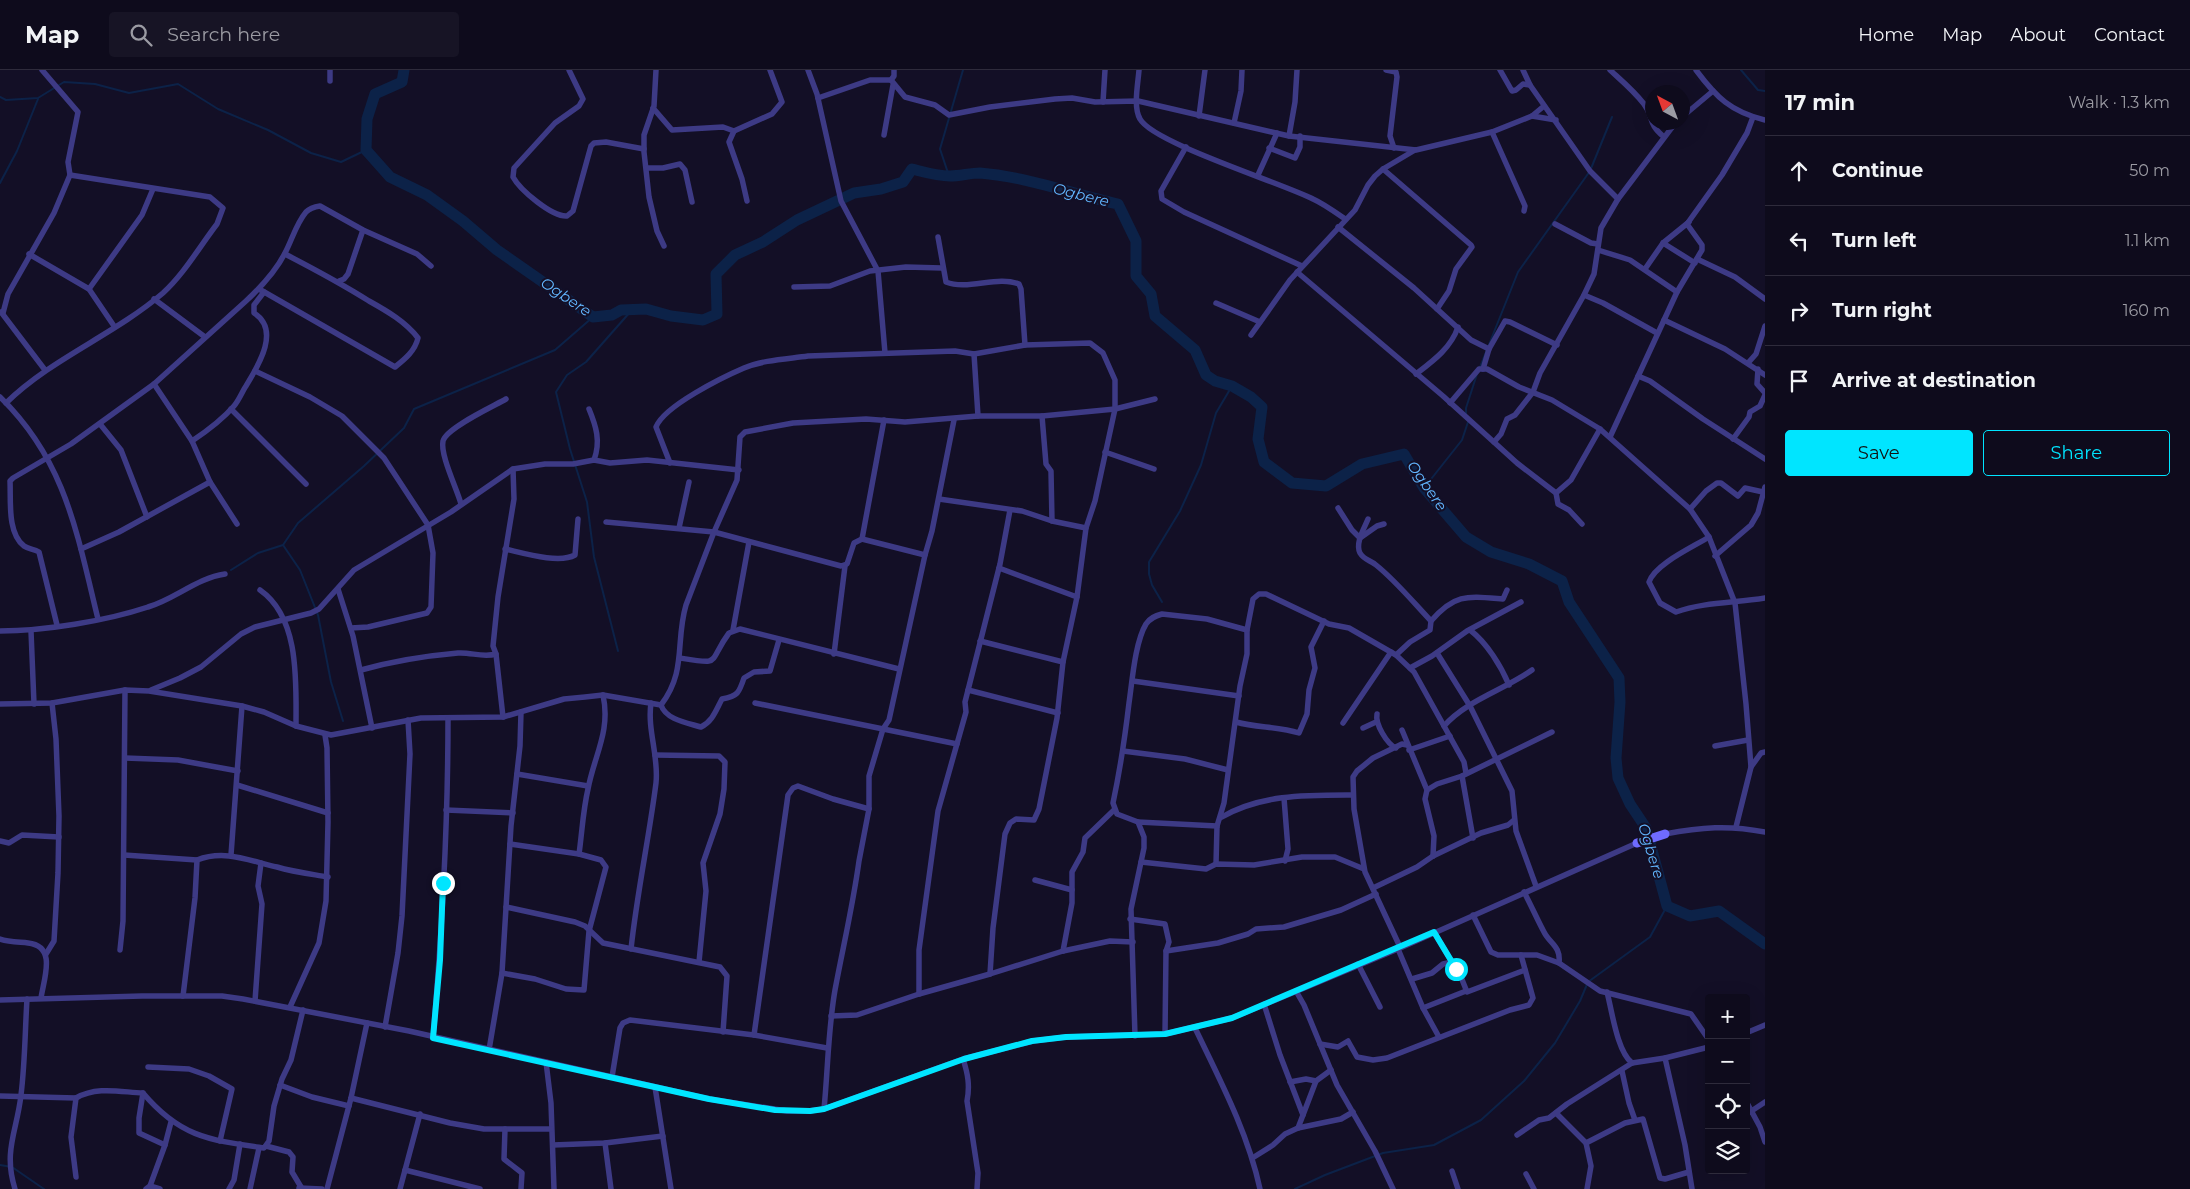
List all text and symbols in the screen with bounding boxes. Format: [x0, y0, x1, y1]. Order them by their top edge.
search box [109, 12, 459, 57]
text: Map [25, 20, 79, 49]
icon: search [127, 21, 155, 49]
text: Search here [167, 23, 280, 46]
text: Home [1858, 24, 1914, 46]
text: Map [1942, 24, 1982, 46]
text: About [2010, 24, 2066, 46]
text: Contact [2094, 24, 2165, 46]
north arrow [1645, 85, 1690, 130]
text: 17 min [1785, 90, 1855, 115]
text: Walk · 1.3 km [2068, 93, 2170, 112]
icon: ahead [1785, 157, 1813, 185]
text: Continue [1832, 159, 1923, 182]
text: 50 m [2129, 161, 2170, 180]
water label: Ogbere [1051, 178, 1111, 211]
icon: left [1785, 227, 1813, 255]
text: Turn left [1832, 229, 1917, 252]
text: 1.1 km [2125, 231, 2170, 250]
water label: Ogbere [537, 273, 595, 320]
icon: right [1785, 297, 1813, 325]
text: Turn right [1832, 299, 1932, 322]
text: 160 m [2123, 301, 2170, 320]
icon: arrive [1785, 367, 1813, 395]
text: Arrive at destination [1832, 369, 2036, 392]
button: Save [1785, 430, 1973, 476]
button: Share [1983, 430, 2170, 476]
water label: Ogbere [1403, 457, 1452, 515]
water label: Ogbere [1634, 821, 1669, 881]
route end [432, 872, 455, 895]
route start [1445, 958, 1468, 981]
map controls [1705, 994, 1750, 1174]
button: + [1705, 994, 1750, 1039]
button: − [1705, 1039, 1750, 1084]
button: locate [1705, 1084, 1750, 1129]
button: layers [1705, 1129, 1750, 1174]

